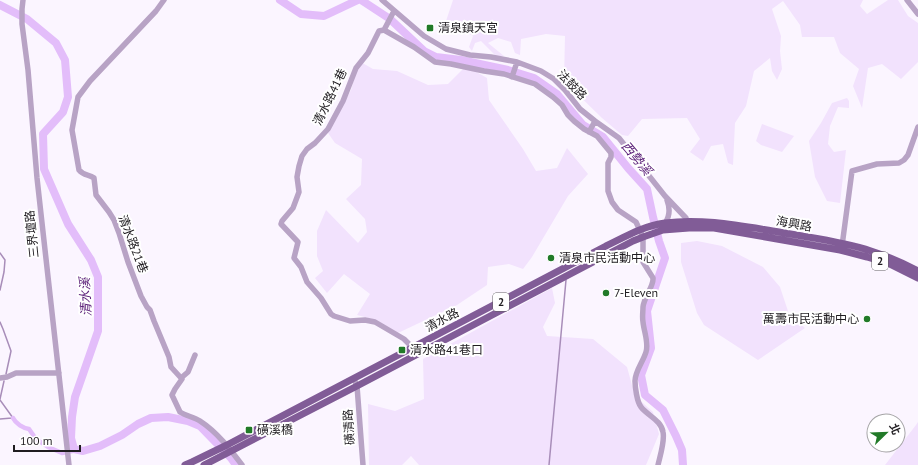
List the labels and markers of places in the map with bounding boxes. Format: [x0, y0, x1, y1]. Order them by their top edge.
place label: 清泉鎮天宮 [438, 20, 498, 35]
marker: 清泉鎮天宮 [425, 23, 435, 33]
place label: 清泉市民活動中心 [559, 250, 655, 265]
marker: 清泉市民活動中心 [546, 253, 556, 263]
place label: 7-Eleven [614, 285, 658, 300]
marker: 7-Eleven [601, 288, 611, 298]
place label: 萬壽市民活動中心 [763, 311, 859, 326]
marker: 萬壽市民活動中心 [862, 314, 872, 324]
place label: 清水路41巷口 [410, 342, 483, 357]
marker: 清水路41巷口 [397, 345, 407, 355]
place label: 磺溪橋 [257, 422, 293, 437]
marker: 磺溪橋 [244, 425, 254, 435]

